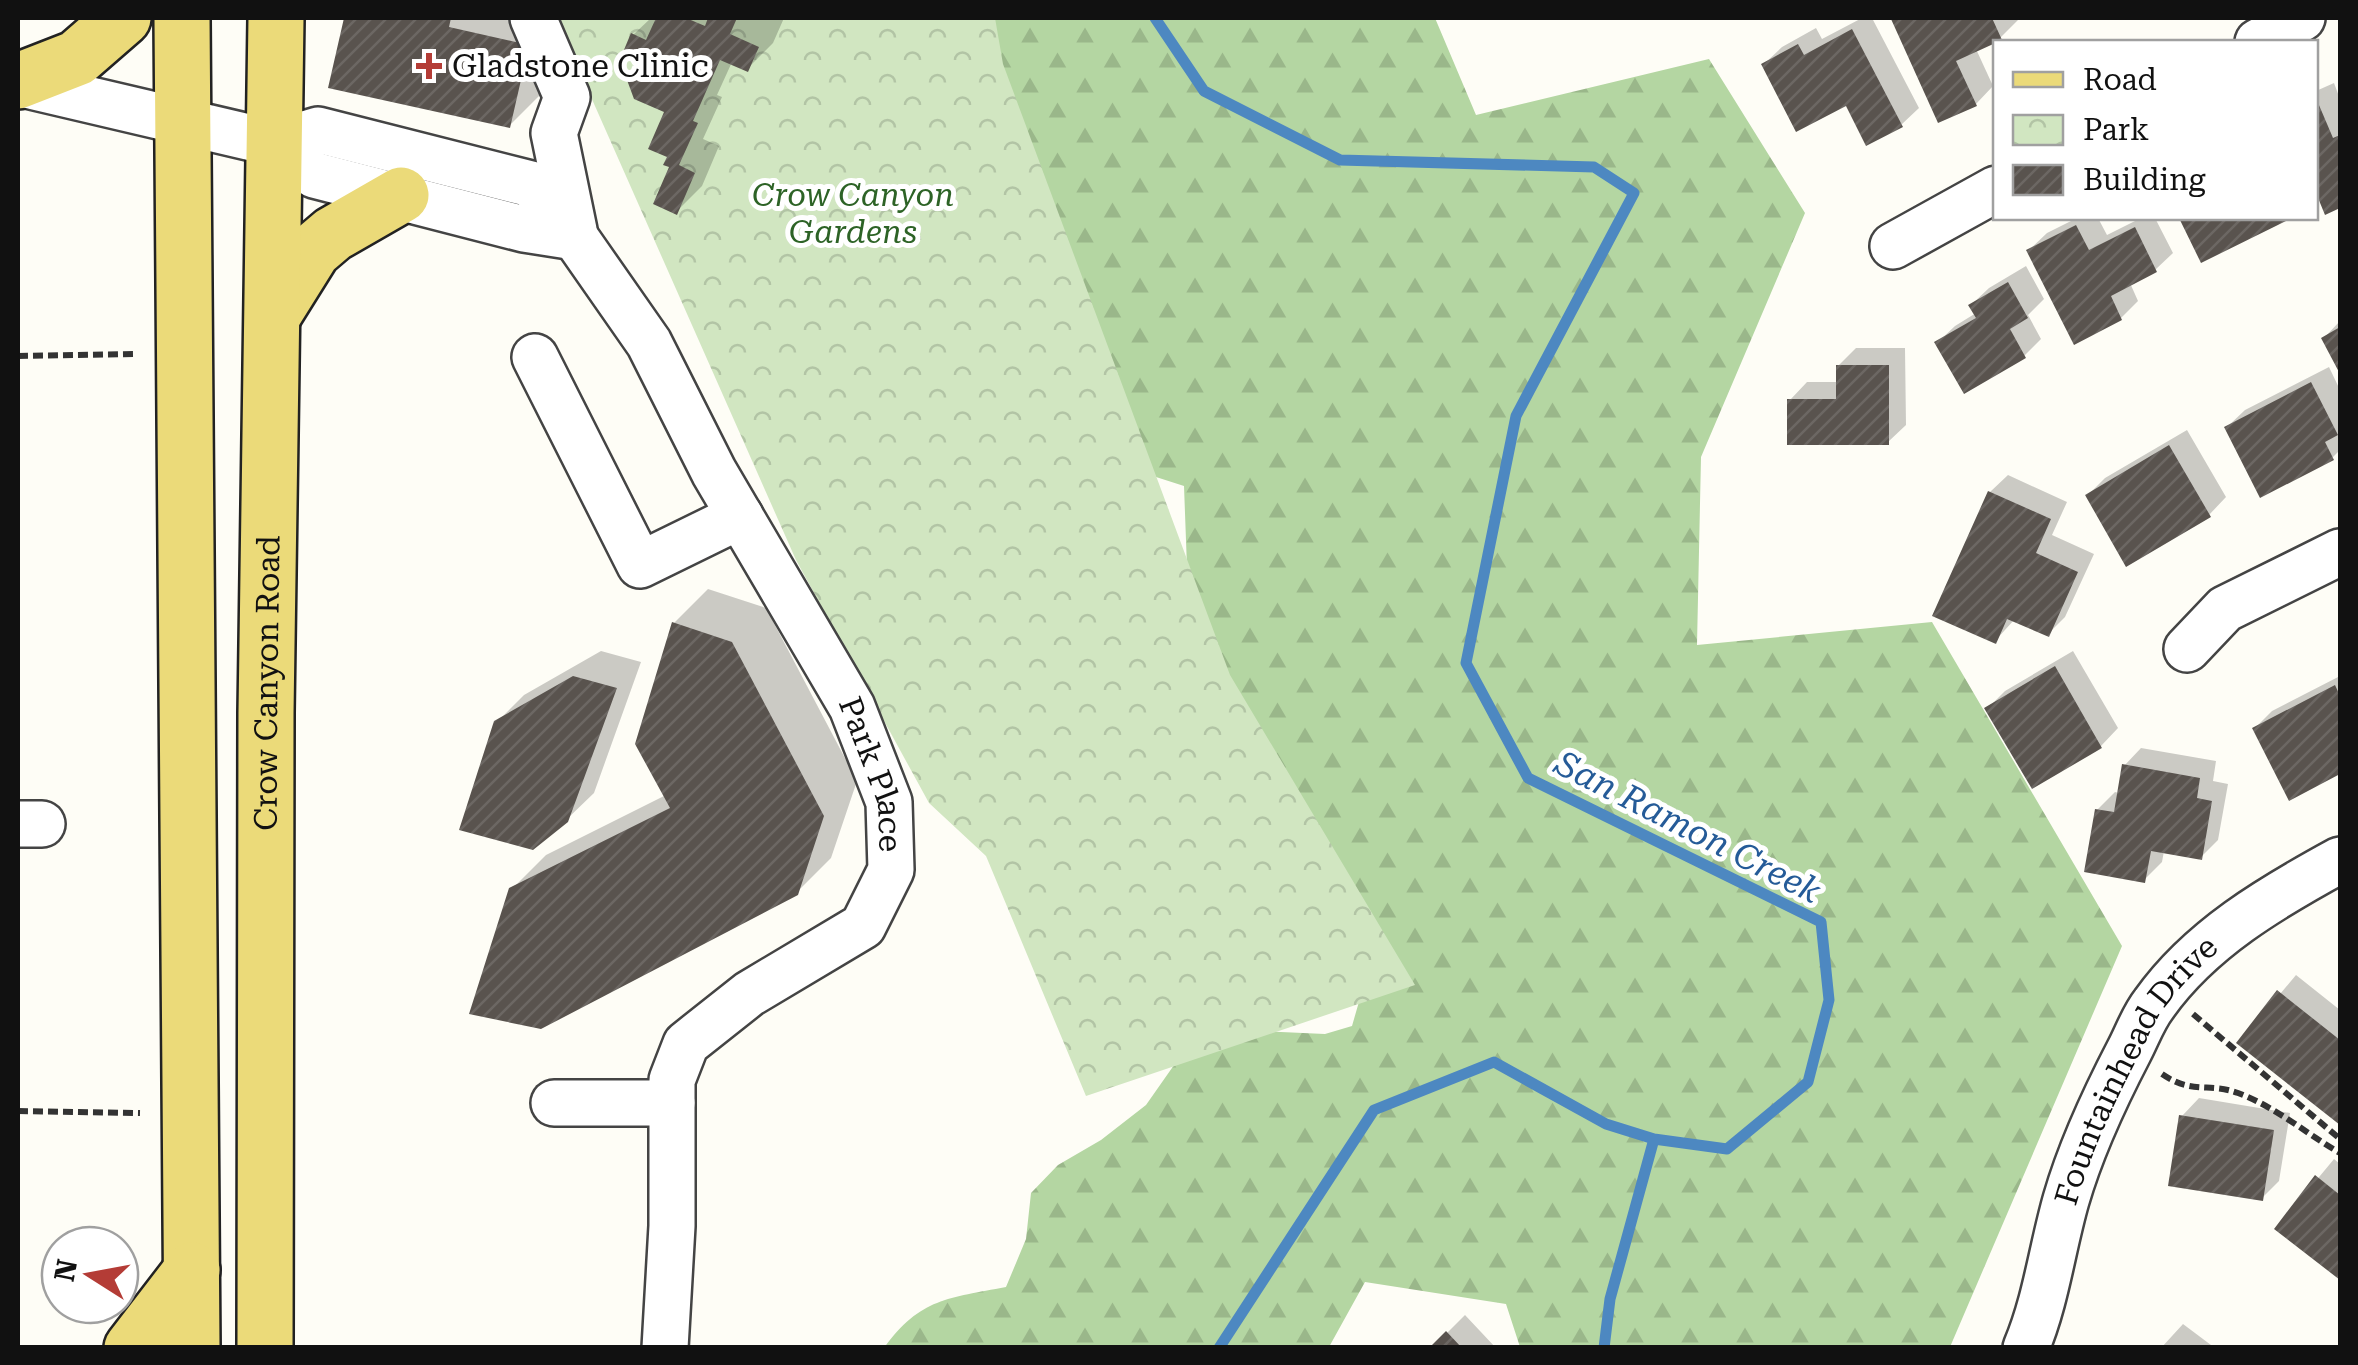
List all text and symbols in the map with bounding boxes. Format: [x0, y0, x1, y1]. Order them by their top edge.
legend [1993, 40, 2318, 220]
place label: Gladstone Clinic [452, 47, 709, 85]
marker: Gladstone Clinic [416, 53, 442, 79]
text: Road [2083, 62, 2157, 97]
text: Park [2083, 112, 2149, 147]
text: Building [2083, 162, 2206, 197]
park label: Crow Canyon Gardens [752, 176, 954, 251]
street label: Crow Canyon Road [247, 535, 288, 831]
street label: Park Place [831, 691, 909, 853]
water label: San Ramon Creek [1547, 742, 1827, 912]
street label: Fountainhead Drive [2047, 927, 2225, 1209]
north arrow [40, 1225, 140, 1325]
text: N [48, 1257, 84, 1284]

